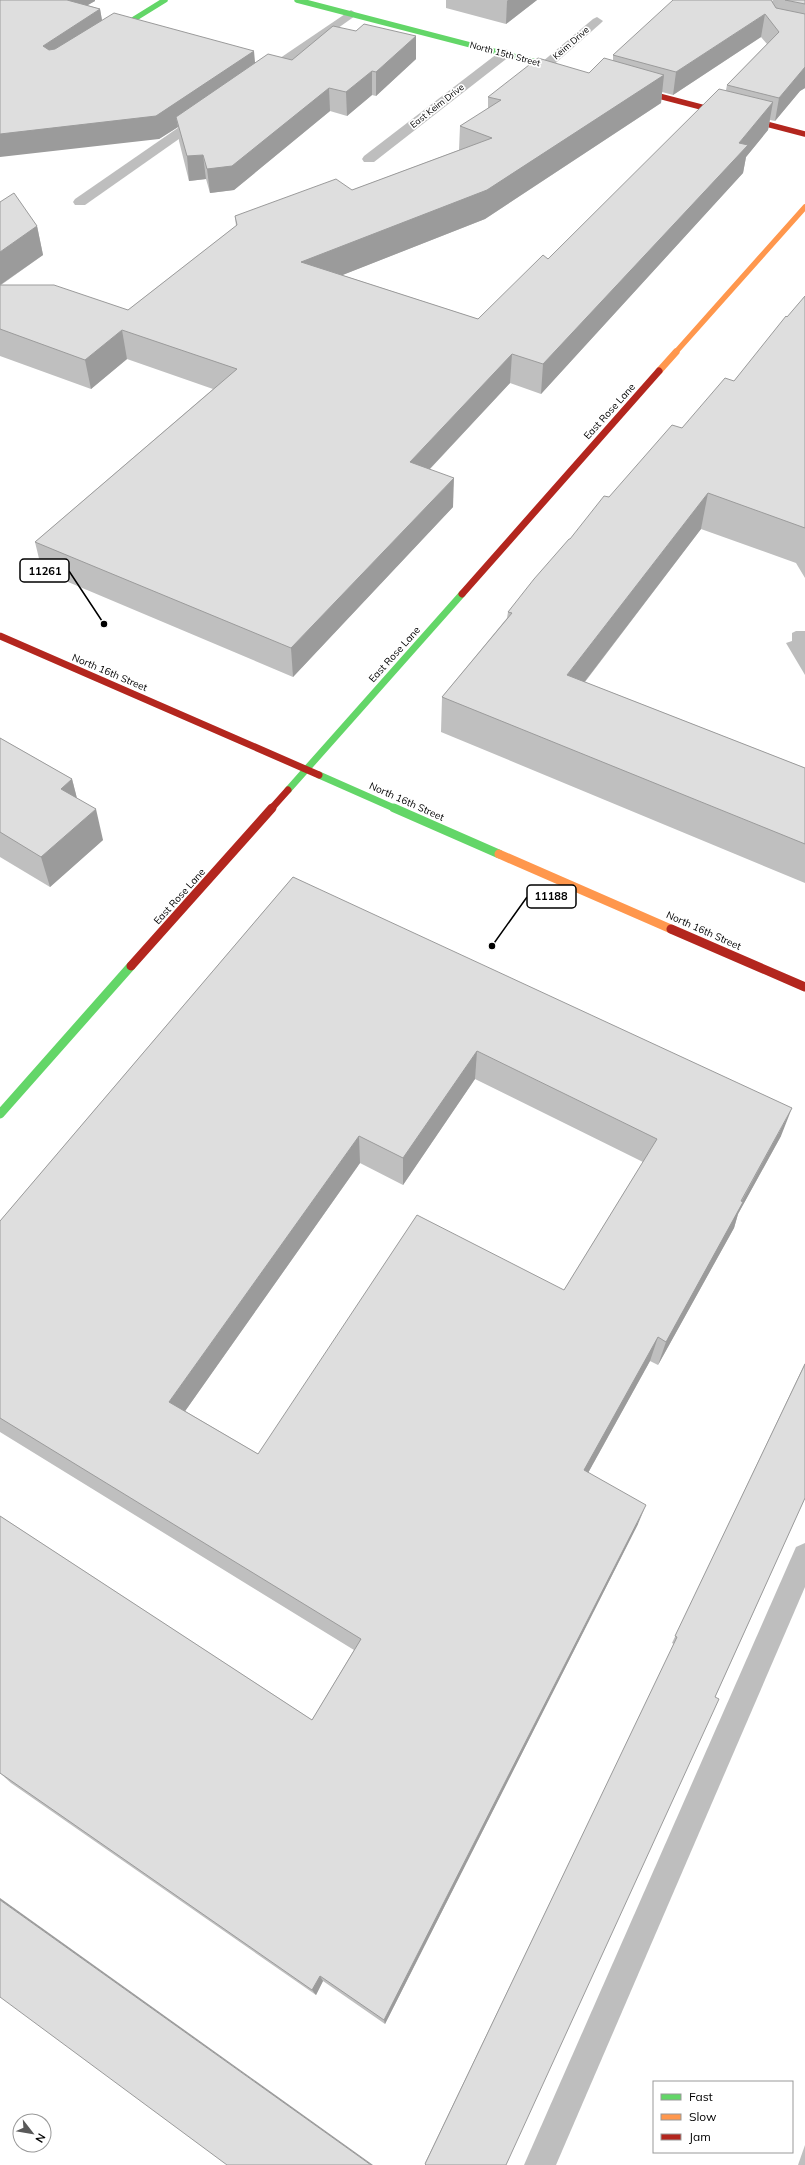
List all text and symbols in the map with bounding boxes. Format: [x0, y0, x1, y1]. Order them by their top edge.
street label: Keim Drive [550, 24, 591, 61]
street label: North 15th Street [469, 39, 542, 68]
street label: East Keim Drive [408, 81, 466, 130]
street label: East Rose Lane [581, 381, 638, 442]
callout: 11261 [20, 559, 69, 582]
text: 11261 [29, 564, 62, 578]
street label: East Rose Lane [366, 624, 423, 685]
street label: North 16th Street [70, 651, 150, 694]
street label: North 16th Street [367, 779, 447, 824]
street label: East Rose Lane [151, 866, 208, 927]
callout: 11188 [527, 885, 576, 908]
text: 11188 [535, 889, 568, 903]
street label: North 16th Street [664, 908, 744, 953]
legend [653, 2081, 793, 2153]
text: Fast [689, 2089, 713, 2104]
text: Slow [689, 2109, 717, 2124]
north arrow [12, 2113, 52, 2153]
text: Jam [689, 2129, 711, 2144]
text: N [32, 2131, 49, 2145]

